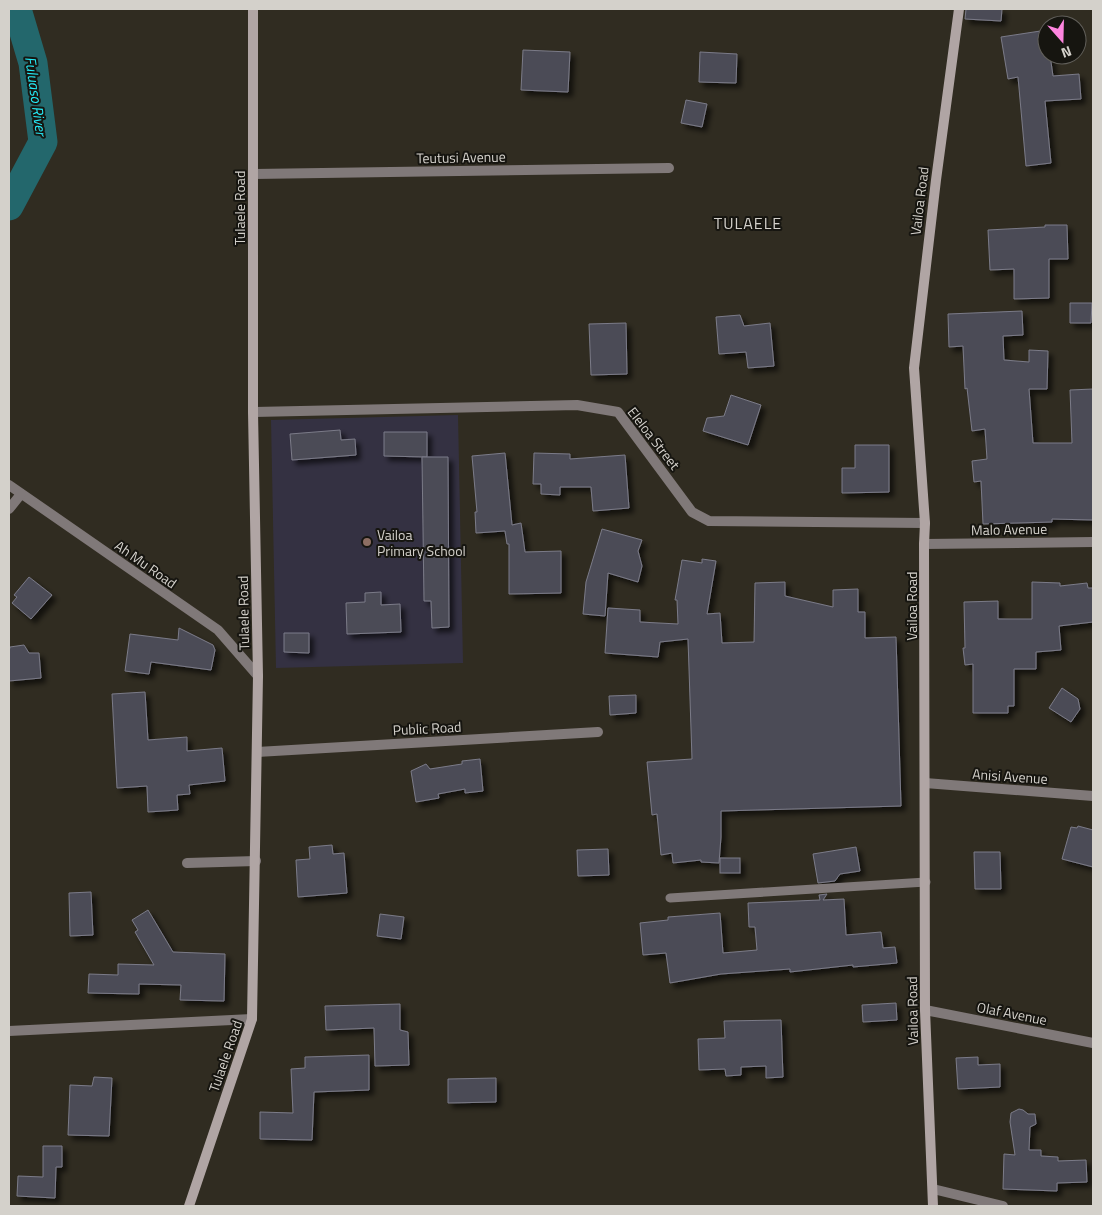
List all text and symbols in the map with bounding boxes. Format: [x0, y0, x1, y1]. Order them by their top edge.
north arrow [1037, 15, 1087, 65]
text: N [1058, 41, 1075, 64]
water label: Fuluaso River [19, 55, 53, 139]
street label: Teutusi Avenue [416, 146, 506, 168]
street label: Vailoa Road [904, 166, 934, 236]
street label: Tulaele Road [229, 171, 250, 245]
district label: TULAELE [714, 211, 782, 235]
street label: Eleloa Street [623, 402, 685, 474]
street label: Malo Avenue [971, 518, 1047, 540]
place label: Vailoa Primary School [377, 524, 466, 561]
street label: Ah Mu Road [111, 535, 181, 593]
marker: Vailoa Primary School [361, 536, 373, 548]
street label: Vailoa Road [901, 572, 922, 640]
street label: Tulaele Road [232, 576, 254, 650]
street label: Public Road [392, 716, 462, 740]
street label: Anisi Avenue [972, 763, 1048, 789]
street label: Vailoa Road [901, 976, 923, 1046]
street label: Olaf Avenue [975, 996, 1049, 1030]
street label: Tulaele Road [203, 1017, 247, 1095]

